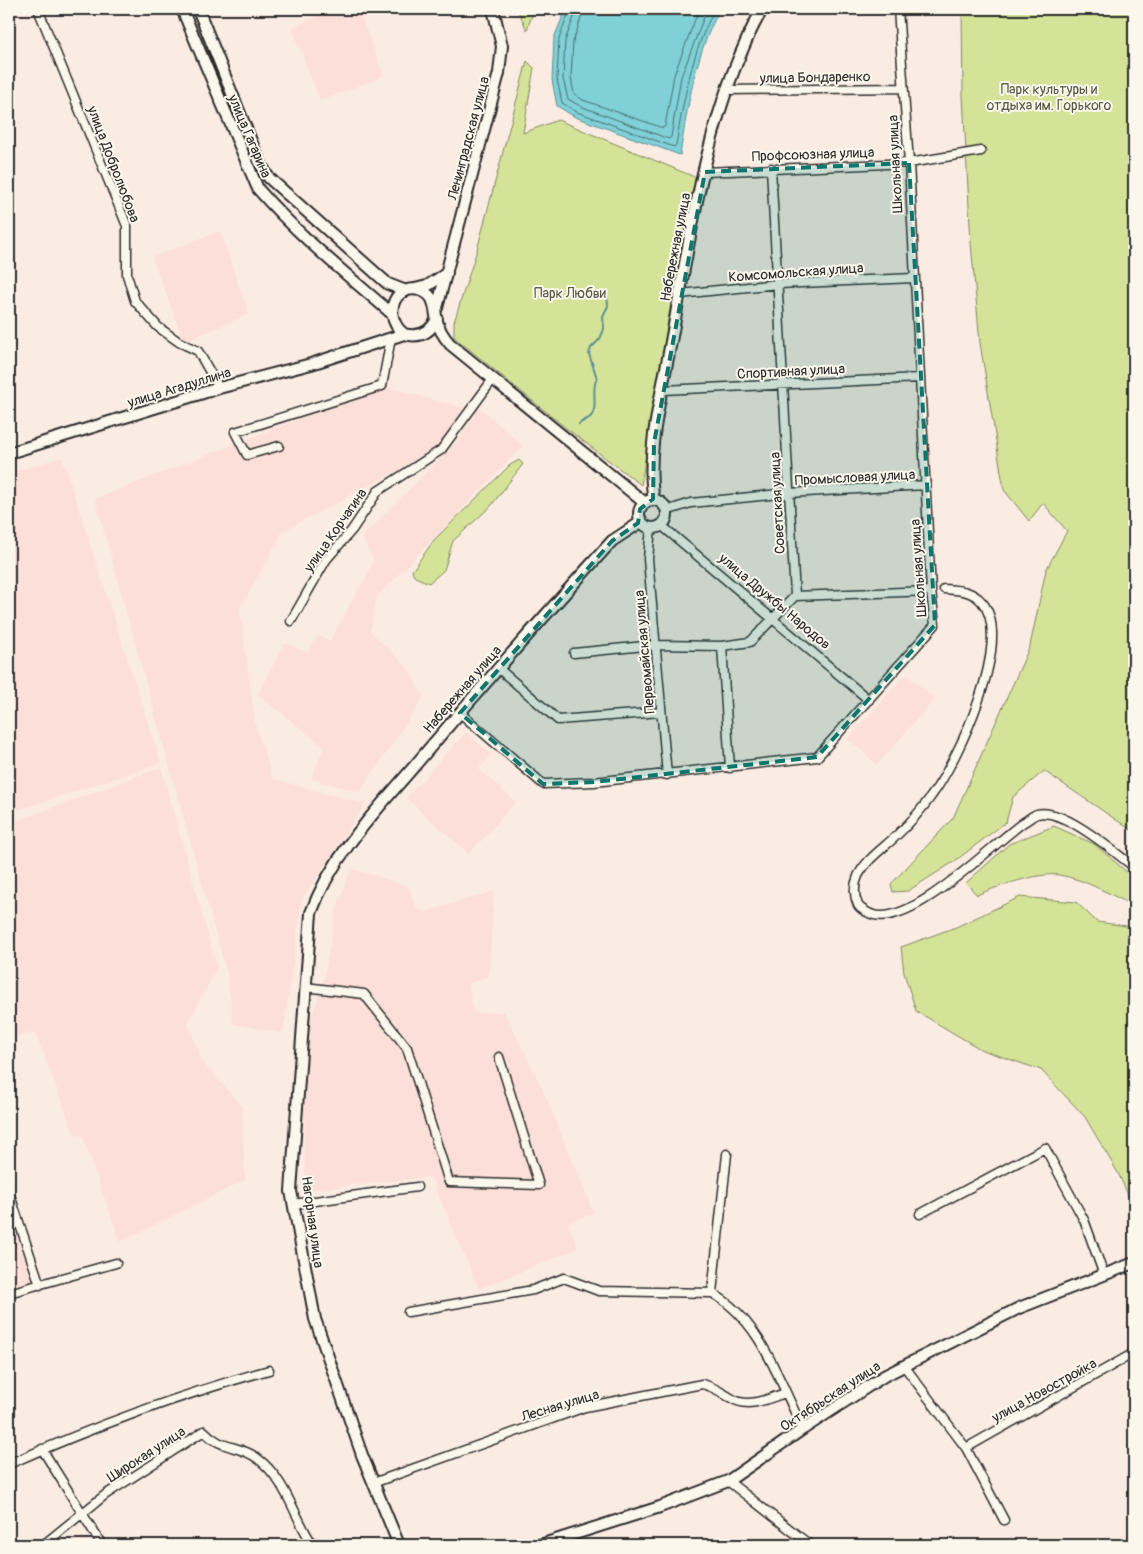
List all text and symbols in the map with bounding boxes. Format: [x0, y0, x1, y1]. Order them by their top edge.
street label: улица Бондаренко [758, 68, 871, 87]
street label: Ленинградская улица [444, 75, 493, 203]
park label: Парк культуры и отдыха им. Горького [987, 81, 1112, 114]
street label: улица Гагарина [224, 91, 275, 180]
street label: улица Добролюбова [83, 103, 144, 225]
street label: Школьная улица [884, 115, 907, 213]
street label: Профсоюзная улица [751, 144, 875, 165]
street label: Набережная улица [657, 191, 694, 303]
street label: Комсомольская улица [728, 259, 864, 286]
park label: Парк Любви [534, 285, 606, 302]
street label: Спортивная улица [737, 360, 845, 383]
street label: улица Агадуллина [124, 364, 233, 412]
street label: Советская улица [766, 451, 789, 554]
street label: Промысловая улица [794, 466, 916, 489]
street label: улица Корчагина [300, 485, 371, 576]
street label: Школьная улица [907, 518, 930, 617]
street label: улица Дружбы Народов [715, 549, 834, 653]
street label: Первомайская улица [631, 589, 658, 715]
street label: Набережная улица [420, 642, 505, 737]
street label: Нагорная улица [298, 1175, 327, 1269]
street label: улица Новостройка [988, 1355, 1100, 1427]
street label: Октябрьская улица [777, 1358, 884, 1435]
street label: Лесная улица [518, 1386, 601, 1426]
street label: Широкая улица [104, 1423, 189, 1486]

